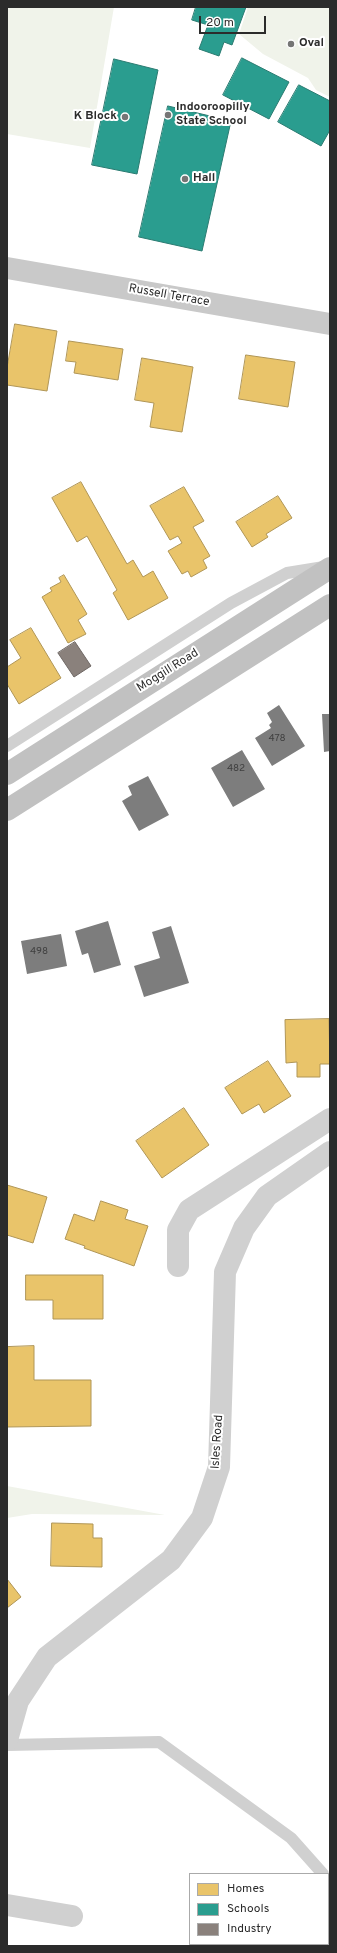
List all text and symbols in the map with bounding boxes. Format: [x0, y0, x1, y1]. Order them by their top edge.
scale bar [201, 8, 268, 34]
text: 20 m [206, 15, 234, 31]
place label: Oval [299, 37, 324, 51]
marker: Oval [286, 39, 296, 49]
place label: Indooroopilly State School [176, 101, 250, 129]
place label: K Block [74, 110, 117, 124]
marker: Indooroopilly State School [163, 110, 173, 120]
marker: K Block [120, 112, 130, 122]
place label: Hall [193, 172, 215, 186]
marker: Hall [180, 174, 190, 184]
street label: Russell Terrace [127, 282, 211, 310]
street label: Moggill Road [135, 646, 201, 696]
house number: 478 [268, 733, 286, 745]
house number: 482 [227, 763, 245, 775]
house number: 498 [30, 946, 48, 958]
street label: Isles Road [209, 1414, 227, 1470]
legend [189, 1873, 329, 1945]
text: Homes [227, 1881, 264, 1897]
text: Schools [227, 1901, 269, 1917]
text: Industry [227, 1921, 272, 1937]

